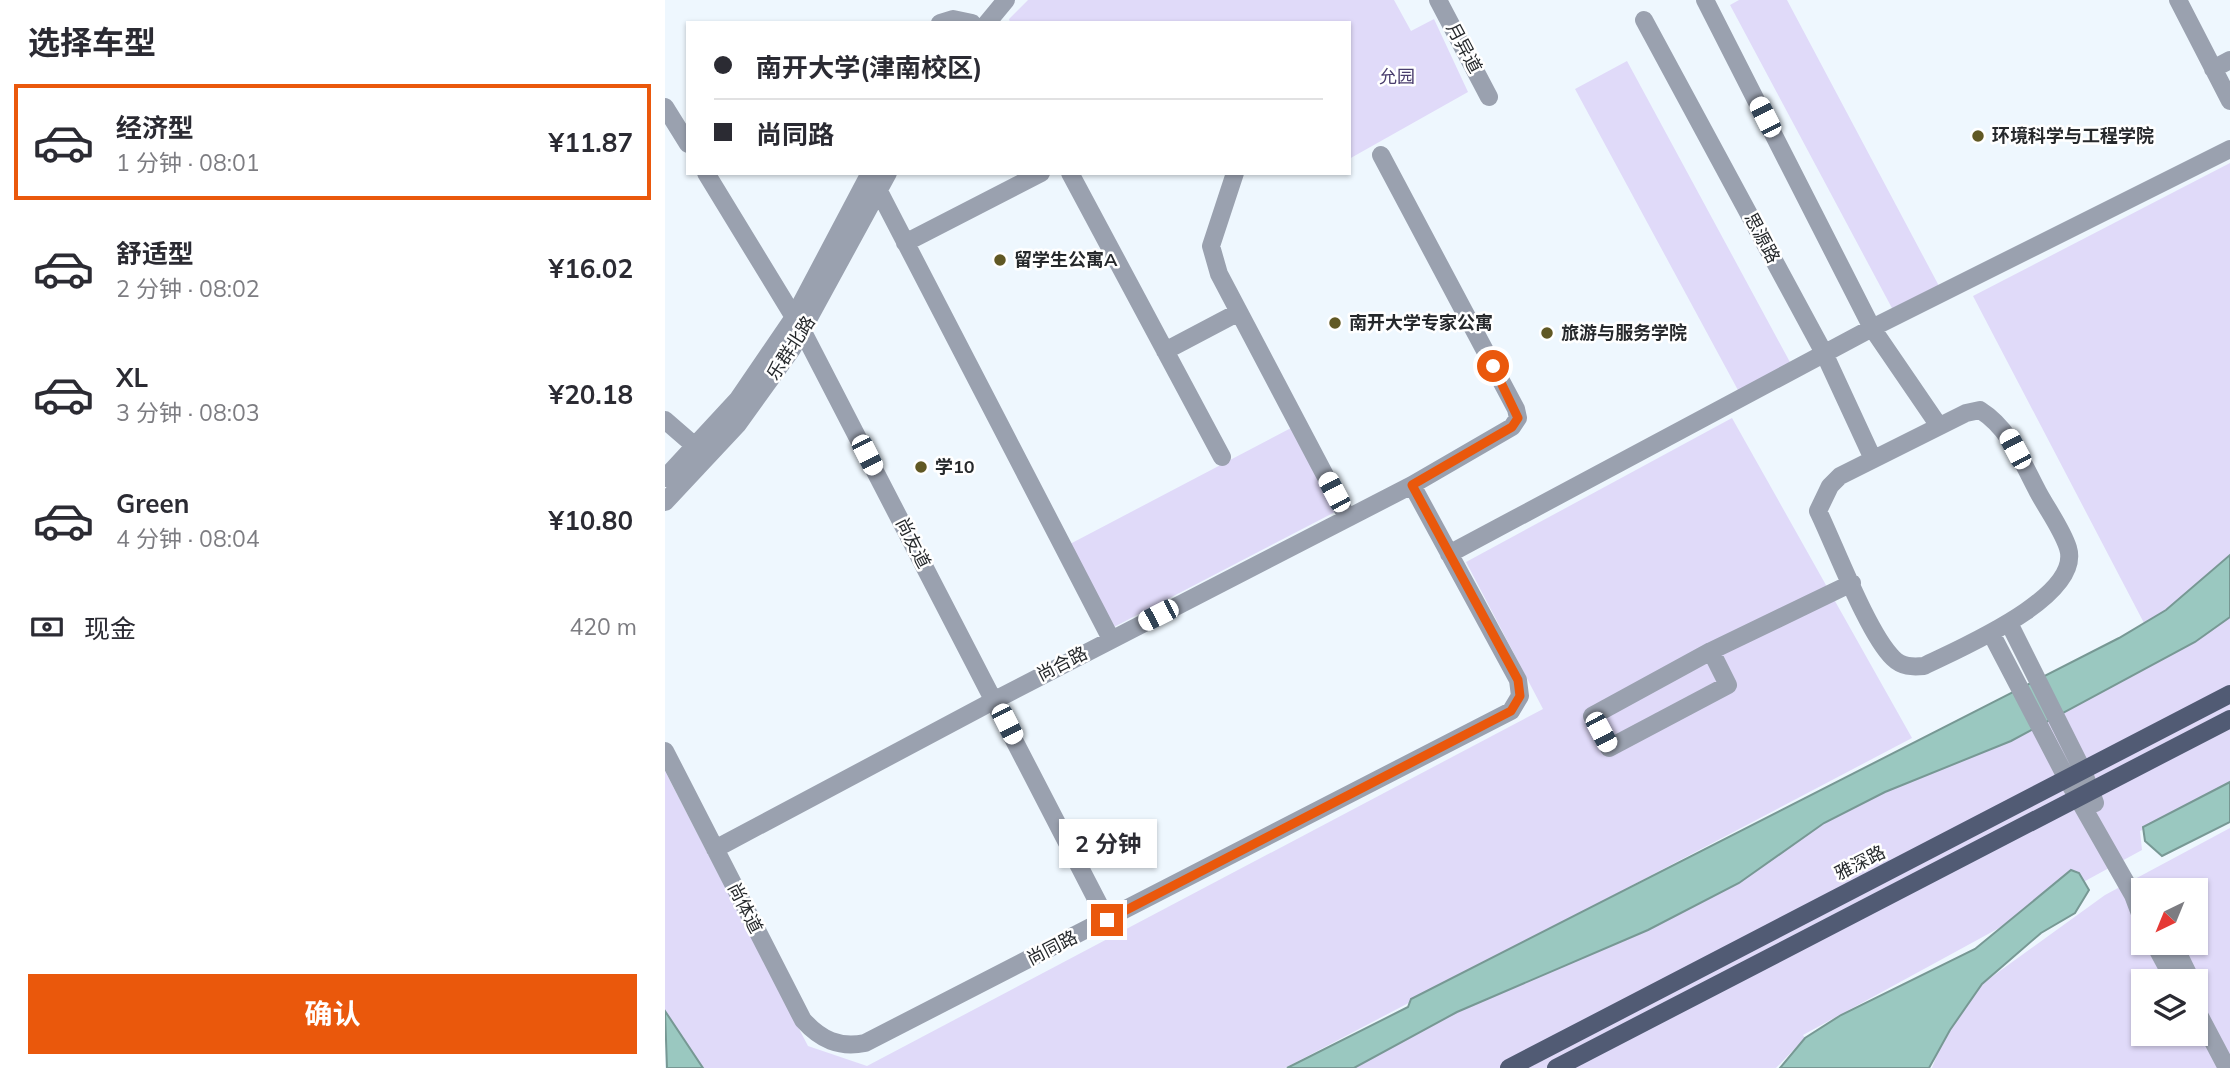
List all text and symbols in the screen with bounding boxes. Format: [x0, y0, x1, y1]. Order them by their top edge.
street label: 月异道 [1442, 19, 1487, 77]
text: 选择车型 [28, 22, 156, 62]
text: 南开大学(津南校区) [756, 51, 983, 84]
park label: 允园 [1379, 65, 1415, 88]
car [1747, 94, 1784, 140]
icon: car [32, 111, 95, 174]
text: 经济型 [116, 111, 194, 144]
text: 尚同路 [756, 118, 834, 151]
place label: 环境科学与工程学院 [1992, 124, 2154, 147]
text: ¥11.87 [549, 126, 633, 159]
marker: 环境科学与工程学院 [1970, 128, 1986, 144]
text: 1 分钟 · 08:01 [116, 148, 260, 177]
street label: 思源路 [1740, 209, 1785, 267]
icon: car [32, 237, 95, 300]
text: 舒适型 [116, 237, 194, 270]
place label: 留学生公寓A [1014, 248, 1118, 271]
text: ¥16.02 [549, 252, 633, 285]
marker: 留学生公寓A [992, 252, 1008, 268]
text: 2 分钟 · 08:02 [116, 274, 260, 303]
street label: 乐群北路 [761, 311, 820, 384]
place label: 南开大学专家公寓 [1349, 311, 1493, 334]
marker: 南开大学专家公寓 [1327, 315, 1343, 331]
place label: 旅游与服务学院 [1561, 321, 1687, 344]
marker: 旅游与服务学院 [1539, 325, 1555, 341]
route start [1477, 350, 1509, 382]
text: XL [116, 361, 148, 394]
icon: car [32, 363, 95, 426]
text: ¥20.18 [549, 378, 633, 411]
text: 3 分钟 · 08:03 [116, 398, 260, 427]
car [1996, 426, 2035, 472]
car [849, 432, 886, 478]
place label: 学10 [935, 455, 975, 478]
marker: 学10 [913, 459, 929, 475]
car [1315, 469, 1354, 515]
text: Green [116, 487, 189, 520]
icon: car [32, 489, 95, 552]
text: ¥10.80 [549, 504, 633, 537]
street label: 尚友道 [891, 513, 936, 572]
text: 4 分钟 · 08:04 [116, 524, 260, 553]
car [1135, 596, 1182, 634]
icon: cash [28, 608, 66, 646]
text: 现金 [84, 612, 136, 645]
text: 420 m [569, 612, 637, 641]
street label: 尚合路 [1032, 641, 1091, 686]
car [989, 701, 1026, 747]
car [1582, 709, 1621, 755]
callout: 2 分钟 [1058, 818, 1156, 867]
text: 2 分钟 [1075, 829, 1141, 858]
street label: 雅深路 [1830, 840, 1889, 885]
street label: 尚体道 [723, 878, 768, 937]
north arrow [2131, 878, 2209, 956]
map controls [2131, 878, 2208, 1046]
route end [1091, 904, 1123, 936]
street label: 尚同路 [1022, 925, 1081, 970]
button: layers [2131, 969, 2208, 1046]
button: 确认 [28, 974, 637, 1054]

